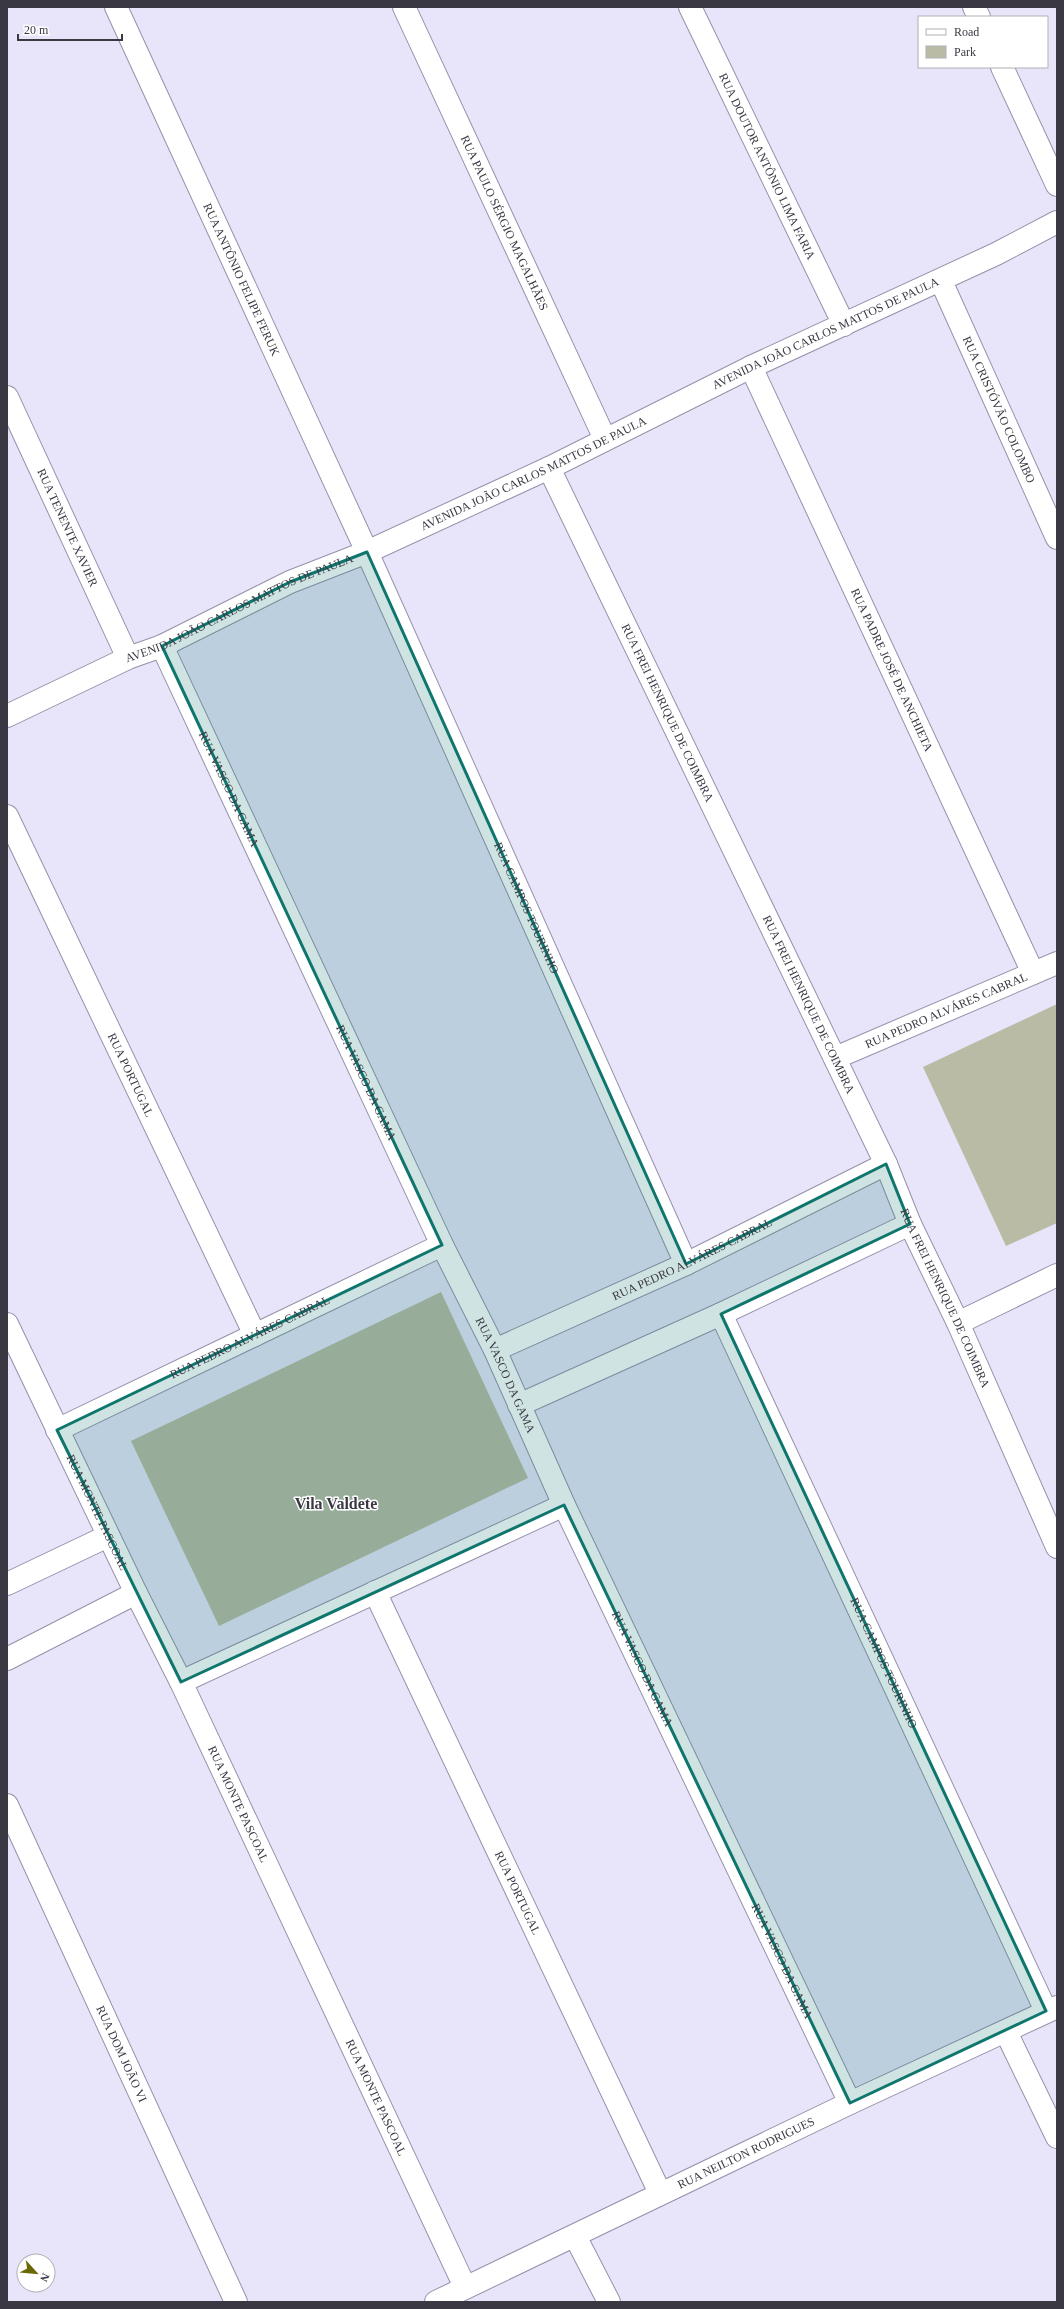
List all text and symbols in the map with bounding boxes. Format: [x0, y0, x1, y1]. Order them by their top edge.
scale bar [18, 16, 122, 42]
legend [918, 16, 1048, 68]
text: 20 m [24, 23, 49, 37]
text: Road [954, 25, 979, 39]
text: Park [954, 45, 976, 59]
street label: RUA DOUTOR ANTÔNIO LIMA FARIA [716, 71, 818, 262]
street label: RUA PAULO SÉRGIO MAGALHÃES [458, 133, 551, 313]
street label: RUA ANTÔNIO FELIPE FERUK [200, 201, 283, 358]
street label: AVENIDA JOÃO CARLOS MATTOS DE PAULA [710, 274, 941, 392]
street label: RUA CRISTÓVÃO COLOMBO [960, 334, 1038, 485]
street label: AVENIDA JOÃO CARLOS MATTOS DE PAULA [418, 413, 649, 533]
street label: RUA TENENTE XAVIER [34, 466, 101, 589]
street label: AVENIDA JOÃO CARLOS MATTOS DE PAULA [123, 551, 355, 665]
street label: RUA PADRE JOSÉ DE ANCHIETA [848, 586, 936, 754]
street label: RUA FREI HENRIQUE DE COIMBRA [618, 621, 717, 804]
street label: RUA VASCO DA GAMA [196, 729, 262, 849]
street label: RUA CAMPOS TOURINHO [491, 840, 562, 976]
street label: RUA FREI HENRIQUE DE COIMBRA [760, 913, 858, 1096]
street label: RUA PEDRO ALVÁRES CABRAL [863, 969, 1030, 1051]
street label: RUA VASCO DA GAMA [333, 1023, 399, 1143]
street label: RUA PORTUGAL [105, 1031, 157, 1119]
street label: RUA FREI HENRIQUE DE COIMBRA [898, 1207, 993, 1390]
street label: RUA PEDRO ALVÁRES CABRAL [610, 1215, 774, 1303]
street label: RUA PEDRO ALVÁRES CABRAL [168, 1293, 332, 1382]
street label: RUA VASCO DA GAMA [473, 1315, 538, 1436]
street label: RUA MONTE PASCOAL [64, 1452, 131, 1573]
district label: Vila Valdete [295, 1495, 377, 1512]
street label: RUA CAMPOS TOURINHO [847, 1595, 920, 1731]
street label: RUA VASCO DA GAMA [609, 1609, 676, 1729]
street label: RUA MONTE PASCOAL [205, 1744, 272, 1865]
street label: RUA PORTUGAL [492, 1849, 544, 1937]
street label: RUA VASCO DA GAMA [749, 1901, 816, 2021]
street label: RUA DOM JOÃO VI [93, 2003, 150, 2104]
street label: RUA MONTE PASCOAL [343, 2037, 409, 2158]
street label: RUA NEILTON RODRIGUES [675, 2114, 817, 2192]
north arrow [16, 2253, 56, 2293]
text: N [38, 2271, 52, 2284]

